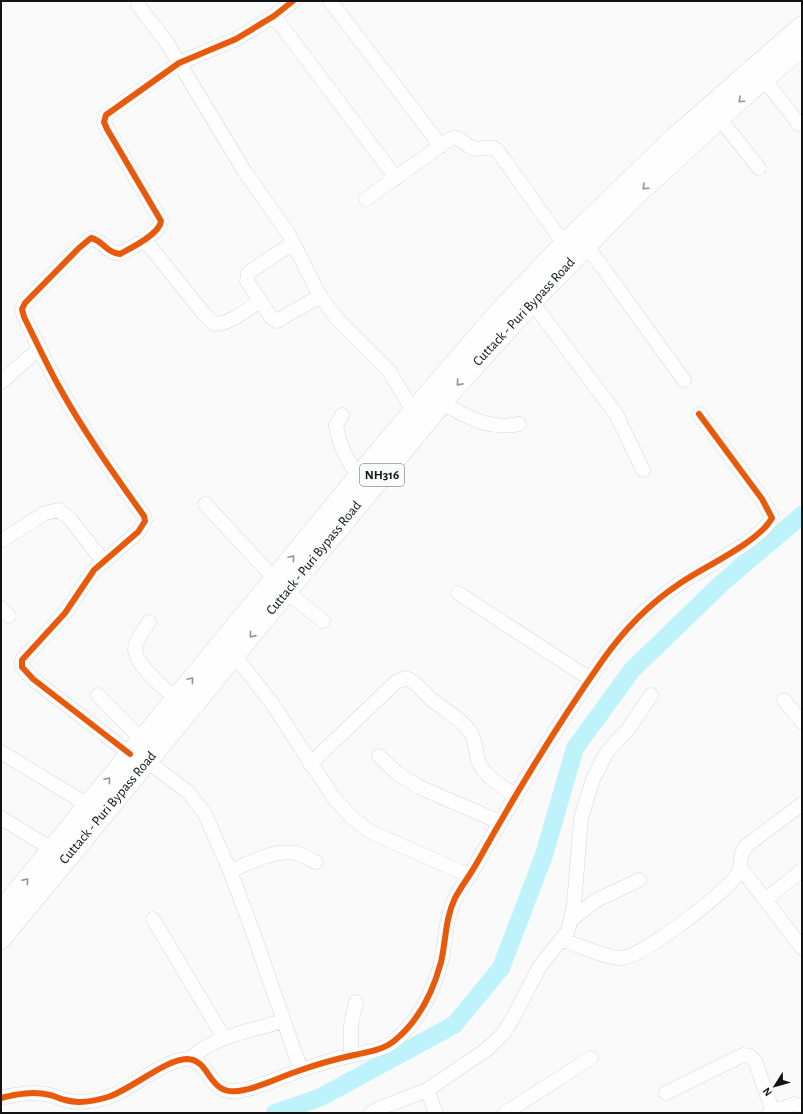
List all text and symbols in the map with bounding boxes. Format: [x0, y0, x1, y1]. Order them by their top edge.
one-way arrow [738, 95, 746, 102]
one-way arrow [642, 183, 650, 190]
street label: Cuttack - Puri Bypass Road [470, 255, 578, 369]
one-way arrow [456, 378, 464, 386]
road number: NH316 [360, 464, 404, 486]
street label: Cuttack - Puri Bypass Road [264, 498, 364, 618]
one-way arrow [288, 556, 295, 563]
one-way arrow [250, 630, 257, 637]
one-way arrow [187, 678, 194, 685]
street label: Cuttack - Puri Bypass Road [57, 749, 159, 867]
one-way arrow [104, 777, 111, 785]
one-way arrow [21, 878, 28, 885]
north arrow [755, 1066, 795, 1106]
text: N [761, 1085, 774, 1098]

